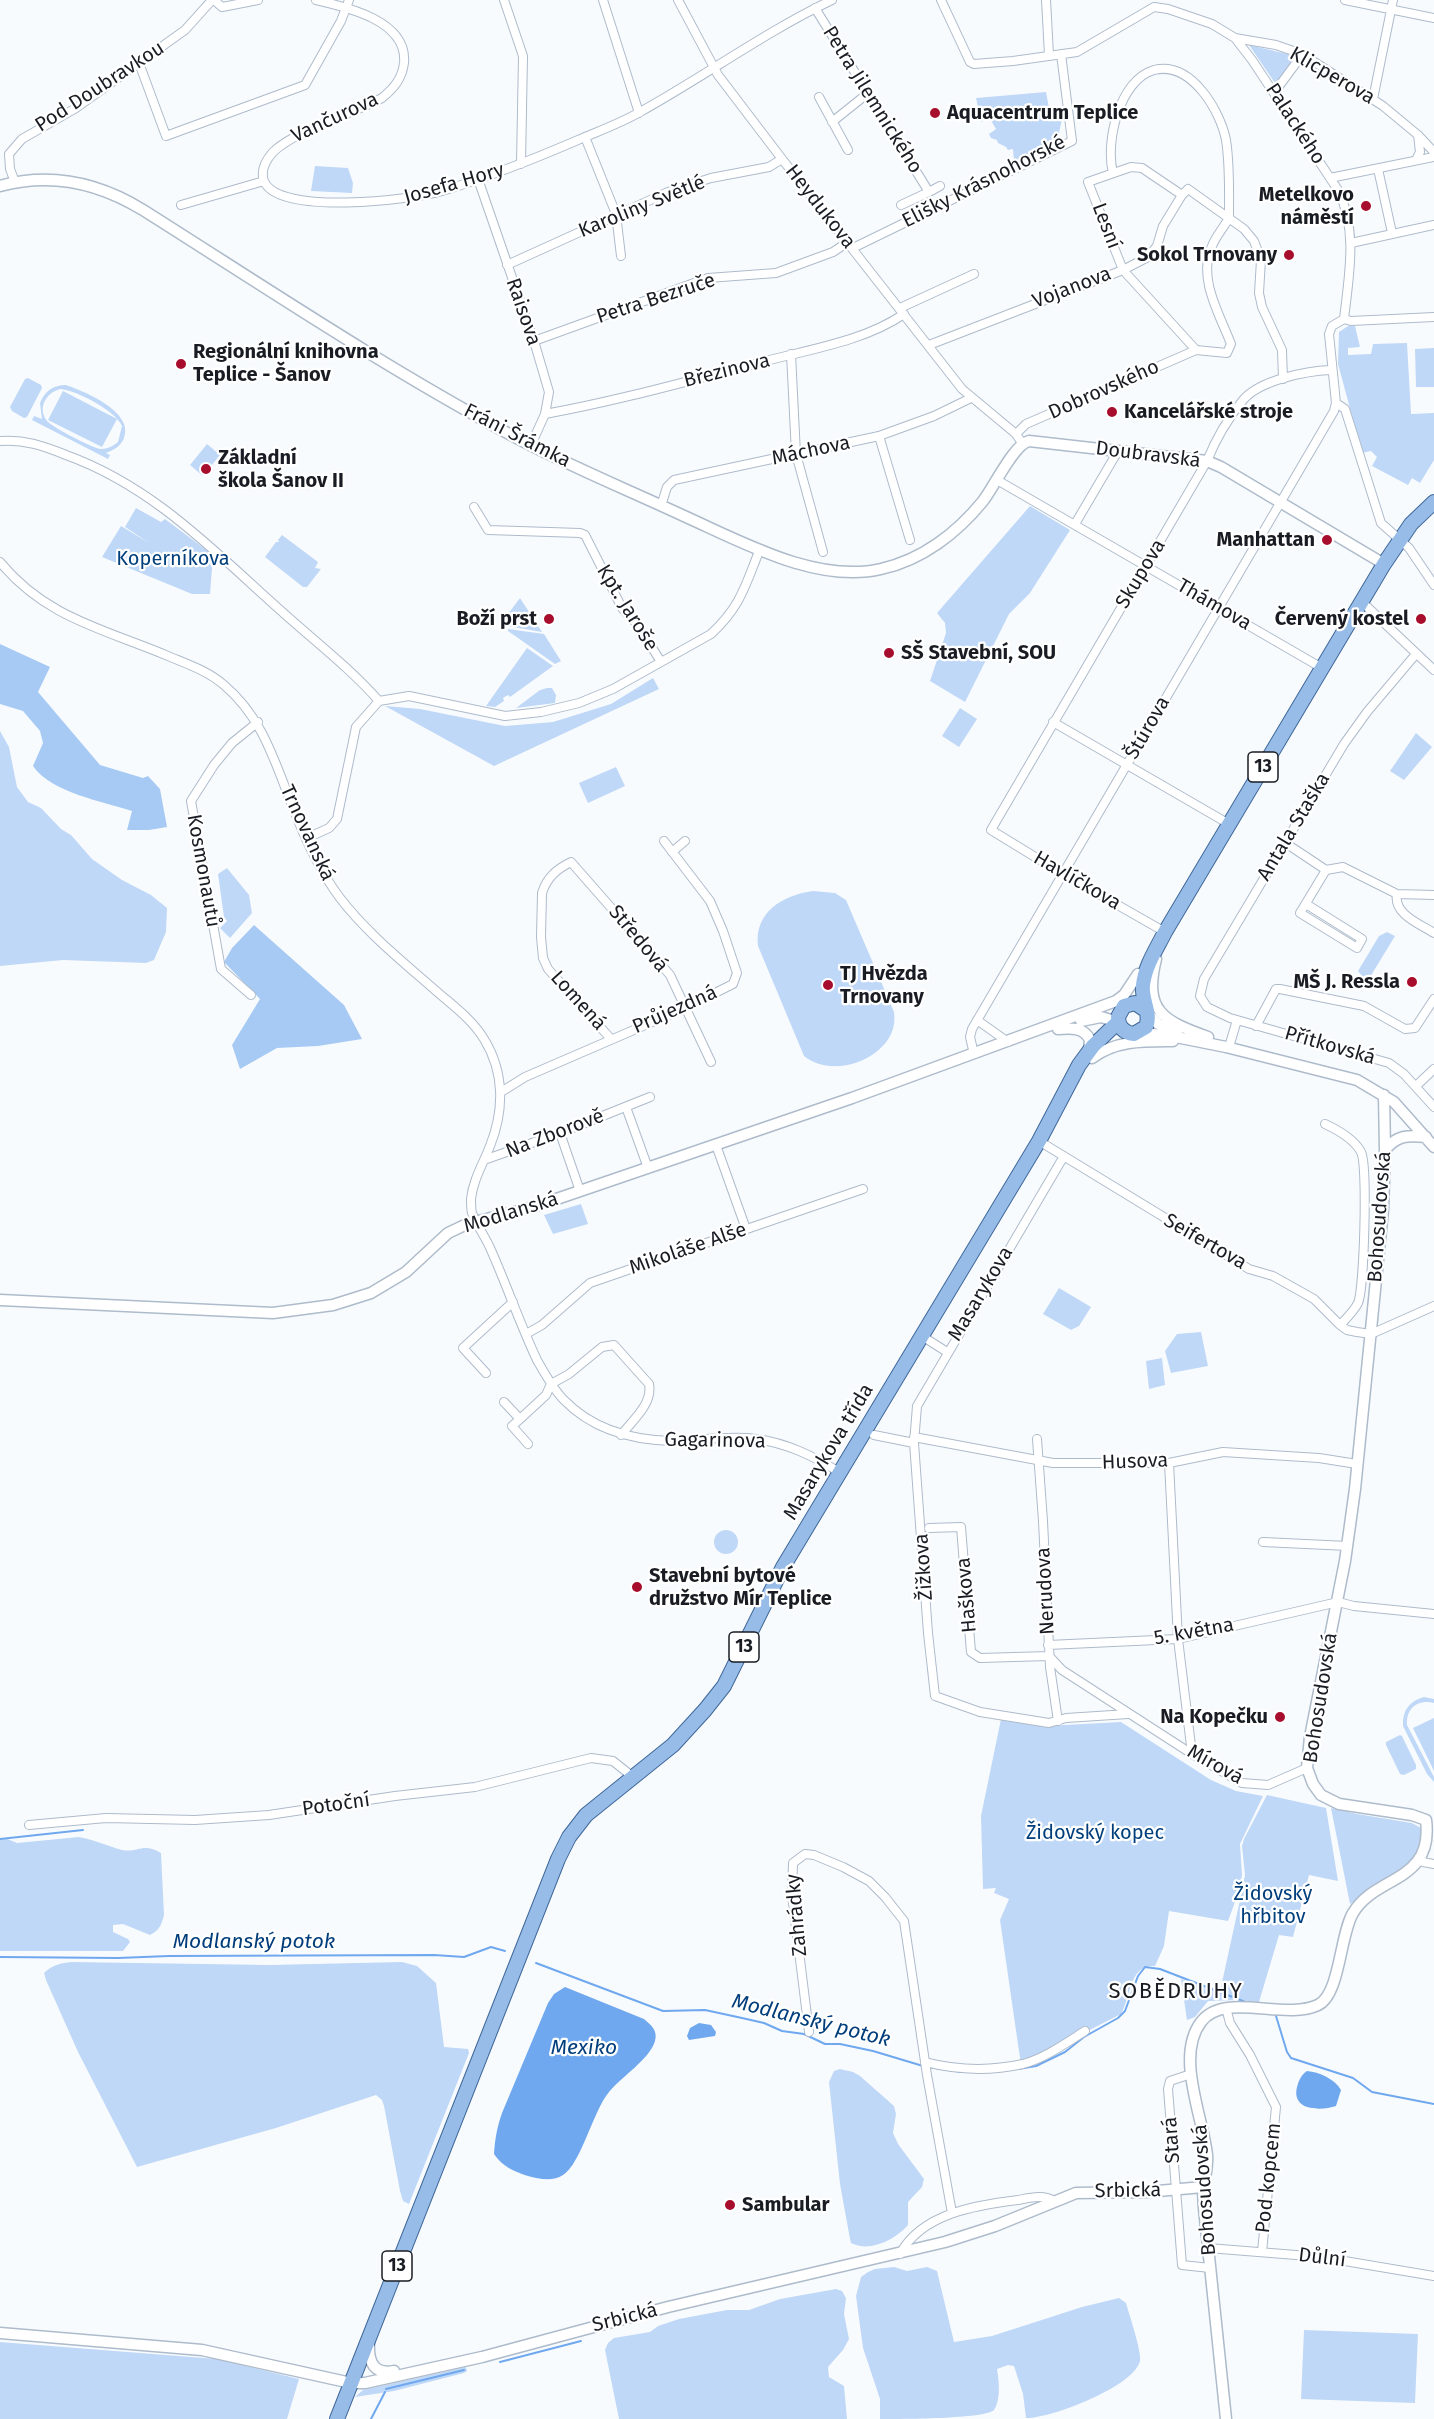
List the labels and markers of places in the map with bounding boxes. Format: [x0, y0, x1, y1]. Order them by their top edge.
place label: Aquacentrum Teplice [947, 101, 1138, 125]
marker: Aquacentrum Teplice [928, 106, 942, 120]
place label: Metelkovo náměstí [1259, 183, 1354, 230]
marker: Metelkovo náměstí [1359, 199, 1373, 213]
place label: Sokol Trnovany [1137, 243, 1277, 267]
marker: Sokol Trnovany [1282, 248, 1296, 262]
place label: Regionální knihovna Teplice - Šanov [193, 340, 379, 387]
marker: Regionální knihovna Teplice - Šanov [174, 357, 188, 371]
place label: Kancelářské stroje [1124, 400, 1293, 424]
marker: Kancelářské stroje [1105, 405, 1119, 419]
place label: Základní škola Šanov II [218, 446, 344, 493]
marker: Základní škola Šanov II [199, 462, 213, 476]
place label: Manhattan [1217, 528, 1315, 552]
marker: Manhattan [1320, 533, 1334, 547]
place label: Boží prst [457, 607, 537, 631]
place label: Červený kostel [1275, 607, 1409, 631]
marker: Boží prst [542, 612, 556, 626]
marker: Červený kostel [1414, 612, 1428, 626]
place label: SŠ Stavební, SOU [901, 641, 1056, 665]
marker: SŠ Stavební, SOU [882, 646, 896, 660]
place label: TJ Hvězda Trnovany [840, 962, 928, 1009]
place label: MŠ J. Ressla [1293, 970, 1400, 994]
marker: MŠ J. Ressla [1405, 975, 1419, 989]
marker: TJ Hvězda Trnovany [821, 978, 835, 992]
place label: Stavební bytové družstvo Mír Teplice [649, 1564, 832, 1611]
marker: Stavební bytové družstvo Mír Teplice [630, 1580, 644, 1594]
place label: Na Kopečku [1160, 1705, 1268, 1729]
marker: Na Kopečku [1273, 1710, 1287, 1724]
place label: Sambular [742, 2193, 829, 2217]
marker: Sambular [723, 2198, 737, 2212]

